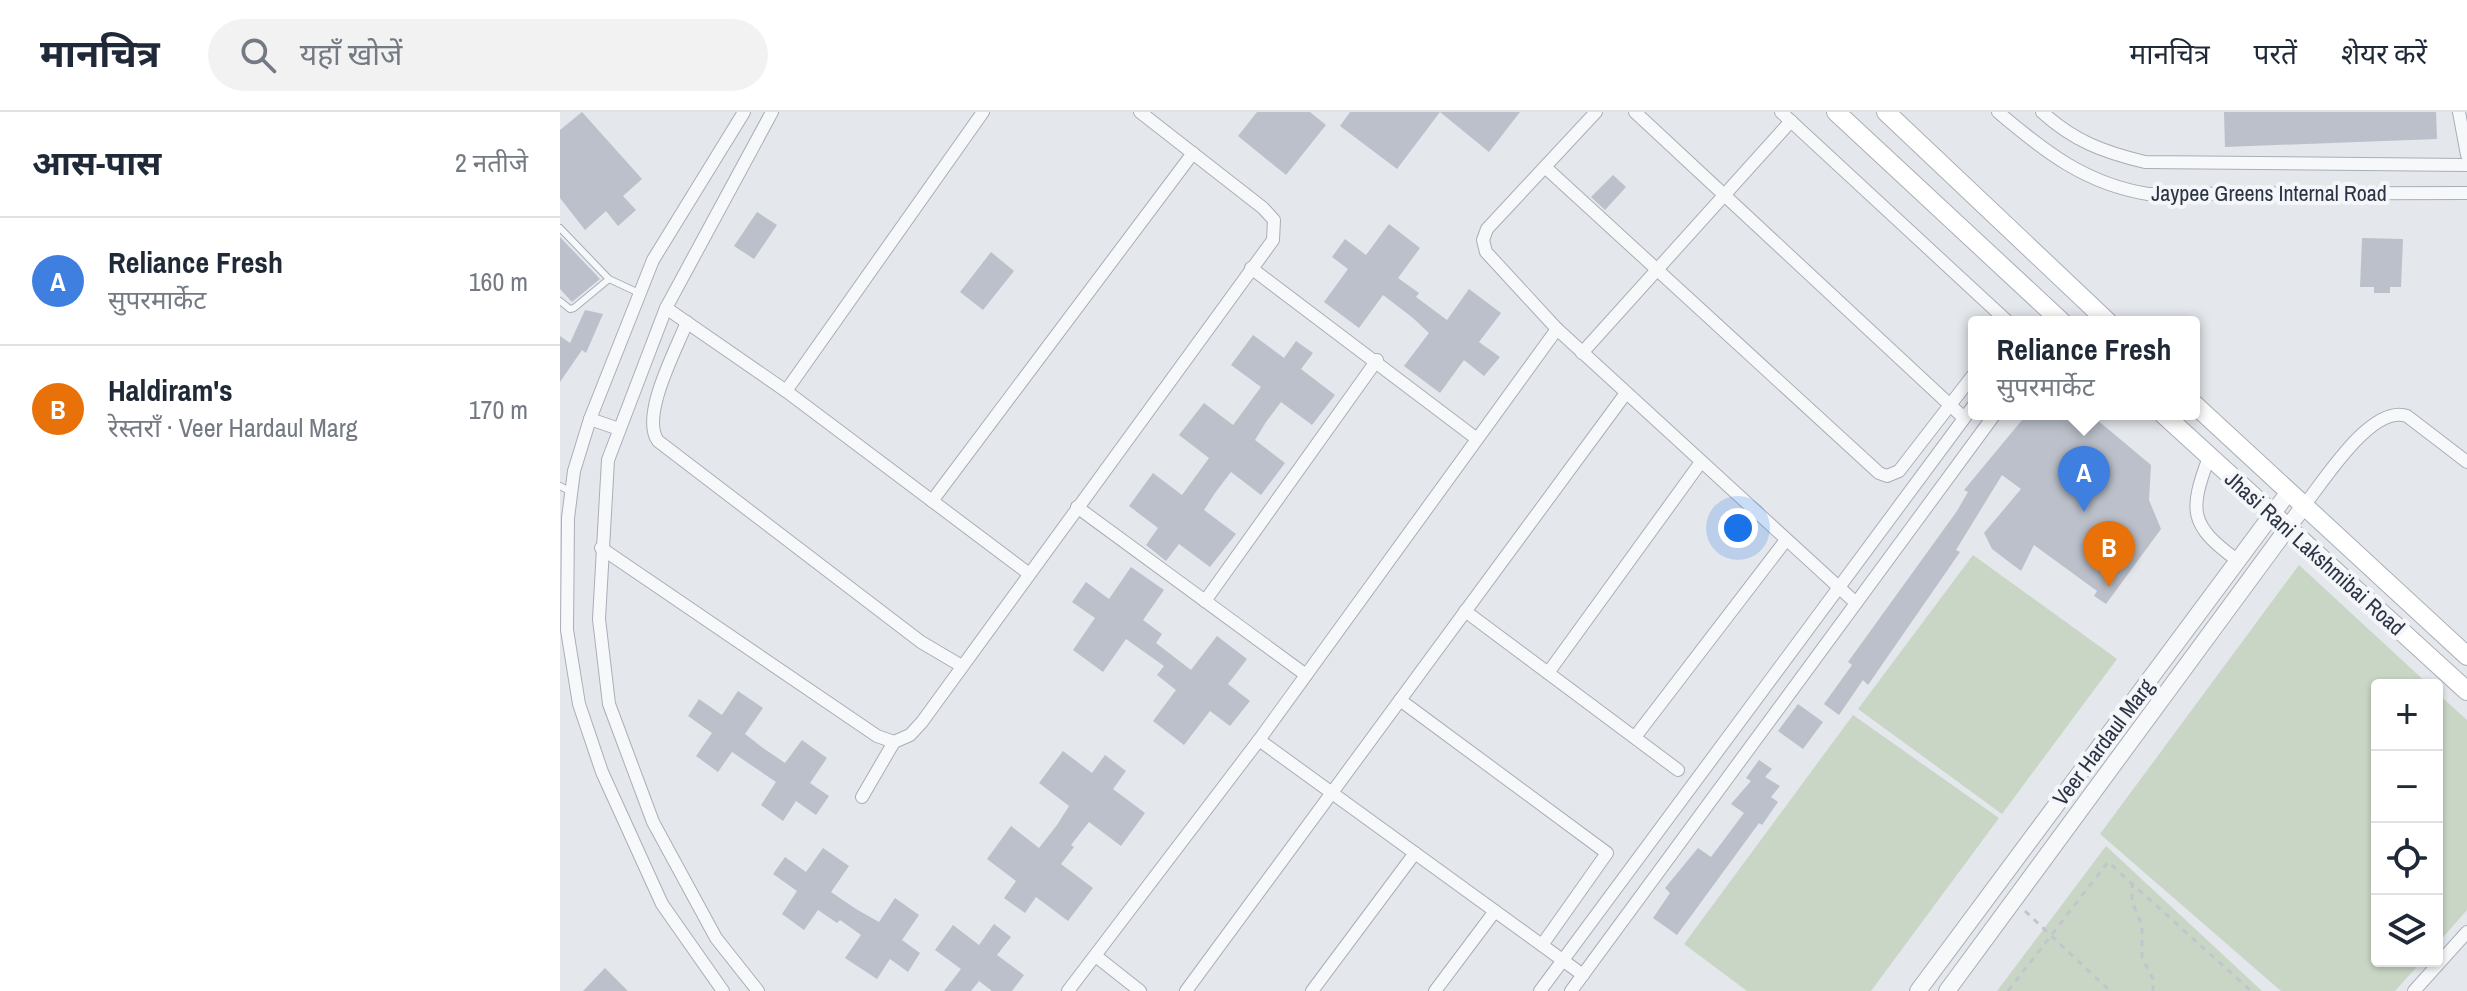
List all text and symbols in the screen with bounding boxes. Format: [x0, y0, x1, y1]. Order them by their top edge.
search box [208, 19, 768, 91]
text: मानचित्र [40, 28, 160, 79]
icon: search [236, 33, 280, 77]
text: यहाँ खोजें [300, 34, 402, 74]
text: मानचित्र [2130, 35, 2210, 73]
text: परतें [2254, 35, 2297, 73]
text: शेयर करें [2341, 35, 2427, 73]
text: आस-पास [32, 140, 161, 186]
text: 2 नतीजे [455, 145, 528, 180]
street label: Jaypee Greens Internal Road [2151, 178, 2387, 208]
text: Reliance Fresh [108, 242, 283, 282]
text: A [50, 264, 66, 299]
text: 160 m [469, 264, 528, 299]
text: सुपरमार्केट [108, 282, 206, 317]
popup [1968, 316, 2200, 420]
text: Reliance Fresh [1996, 329, 2172, 369]
text: सुपरमार्केट [1996, 369, 2095, 404]
text: Haldiram's [108, 370, 233, 410]
text: B [50, 392, 66, 427]
text: 170 m [469, 392, 528, 427]
text: रेस्तराँ · Veer Hardaul Marg [108, 410, 358, 445]
pin: A [2058, 446, 2110, 512]
street label: Jhasi Rani Lakshmibai Road [2219, 464, 2411, 642]
your location [1718, 508, 1758, 548]
pin: B [2083, 521, 2135, 587]
street label: Veer Hardaul Marg [2045, 673, 2161, 811]
map controls [2371, 679, 2443, 967]
button: + [2371, 679, 2443, 751]
button: − [2371, 751, 2443, 823]
button: locate [2371, 823, 2443, 895]
button: layers [2371, 895, 2443, 967]

